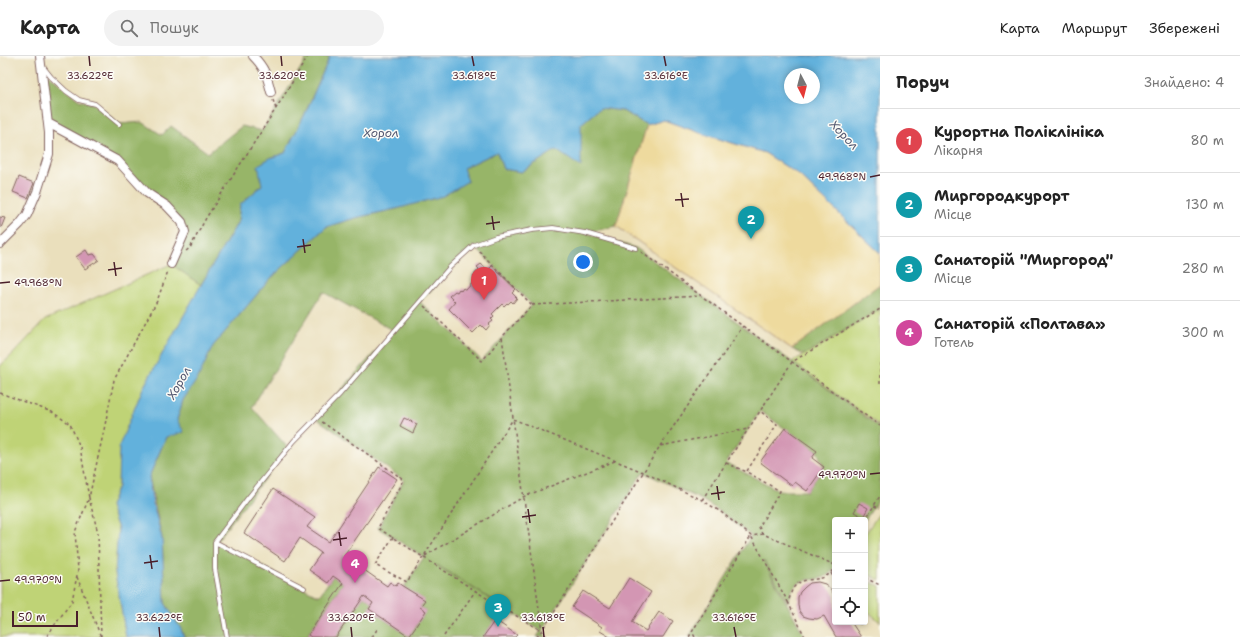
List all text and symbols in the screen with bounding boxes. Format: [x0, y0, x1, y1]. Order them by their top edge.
search box [104, 10, 384, 46]
text: Карта [20, 15, 80, 40]
icon: search [118, 17, 140, 39]
text: Пошук [150, 18, 199, 38]
text: Карта [1000, 19, 1040, 37]
text: Маршрут [1062, 19, 1127, 37]
text: Збережені [1149, 19, 1220, 37]
north arrow [784, 68, 820, 104]
text: 33.622°E [67, 69, 113, 82]
text: 33.620°E [259, 69, 305, 82]
text: 33.618°E [452, 69, 496, 82]
text: 33.616°E [644, 69, 688, 82]
text: Поруч [896, 71, 949, 93]
text: Знайдено: 4 [1144, 74, 1224, 91]
water label: Хорол [825, 116, 862, 153]
text: Курортна Поліклініка [934, 122, 1104, 142]
water label: Хорол [362, 125, 399, 141]
text: 1 [906, 132, 912, 149]
text: 80 m [1190, 132, 1224, 149]
text: Лікарня [934, 142, 983, 159]
text: 49.968°N [818, 170, 866, 183]
text: Миргородкурорт [934, 186, 1070, 206]
text: 2 [904, 196, 914, 213]
text: 130 m [1186, 196, 1224, 213]
pin: 2 [738, 206, 764, 239]
text: Місце [934, 206, 972, 223]
text: Санаторій "Миргород" [934, 250, 1113, 270]
your location [573, 252, 593, 272]
text: 3 [904, 260, 914, 277]
text: 280 m [1182, 260, 1224, 277]
pin: 1 [471, 267, 497, 300]
text: Місце [934, 270, 972, 287]
text: 49.968°N [14, 276, 62, 289]
text: Санаторій «Полтава» [934, 314, 1106, 334]
text: 4 [904, 324, 914, 341]
text: 300 m [1181, 324, 1224, 341]
text: Готель [934, 334, 974, 351]
water label: Хорол [163, 363, 195, 403]
text: 49.970°N [818, 468, 866, 481]
map controls [832, 517, 868, 625]
button: + [832, 517, 868, 553]
pin: 4 [342, 550, 368, 583]
button: − [832, 553, 868, 589]
text: 49.970°N [14, 573, 62, 586]
button: locate [832, 589, 868, 625]
pin: 3 [485, 594, 511, 627]
scale bar [12, 609, 78, 628]
text: 50 m [18, 610, 46, 625]
text: 33.622°E [136, 611, 182, 624]
text: 33.620°E [328, 611, 374, 624]
text: 33.618°E [521, 611, 565, 624]
text: 33.616°E [712, 611, 756, 624]

